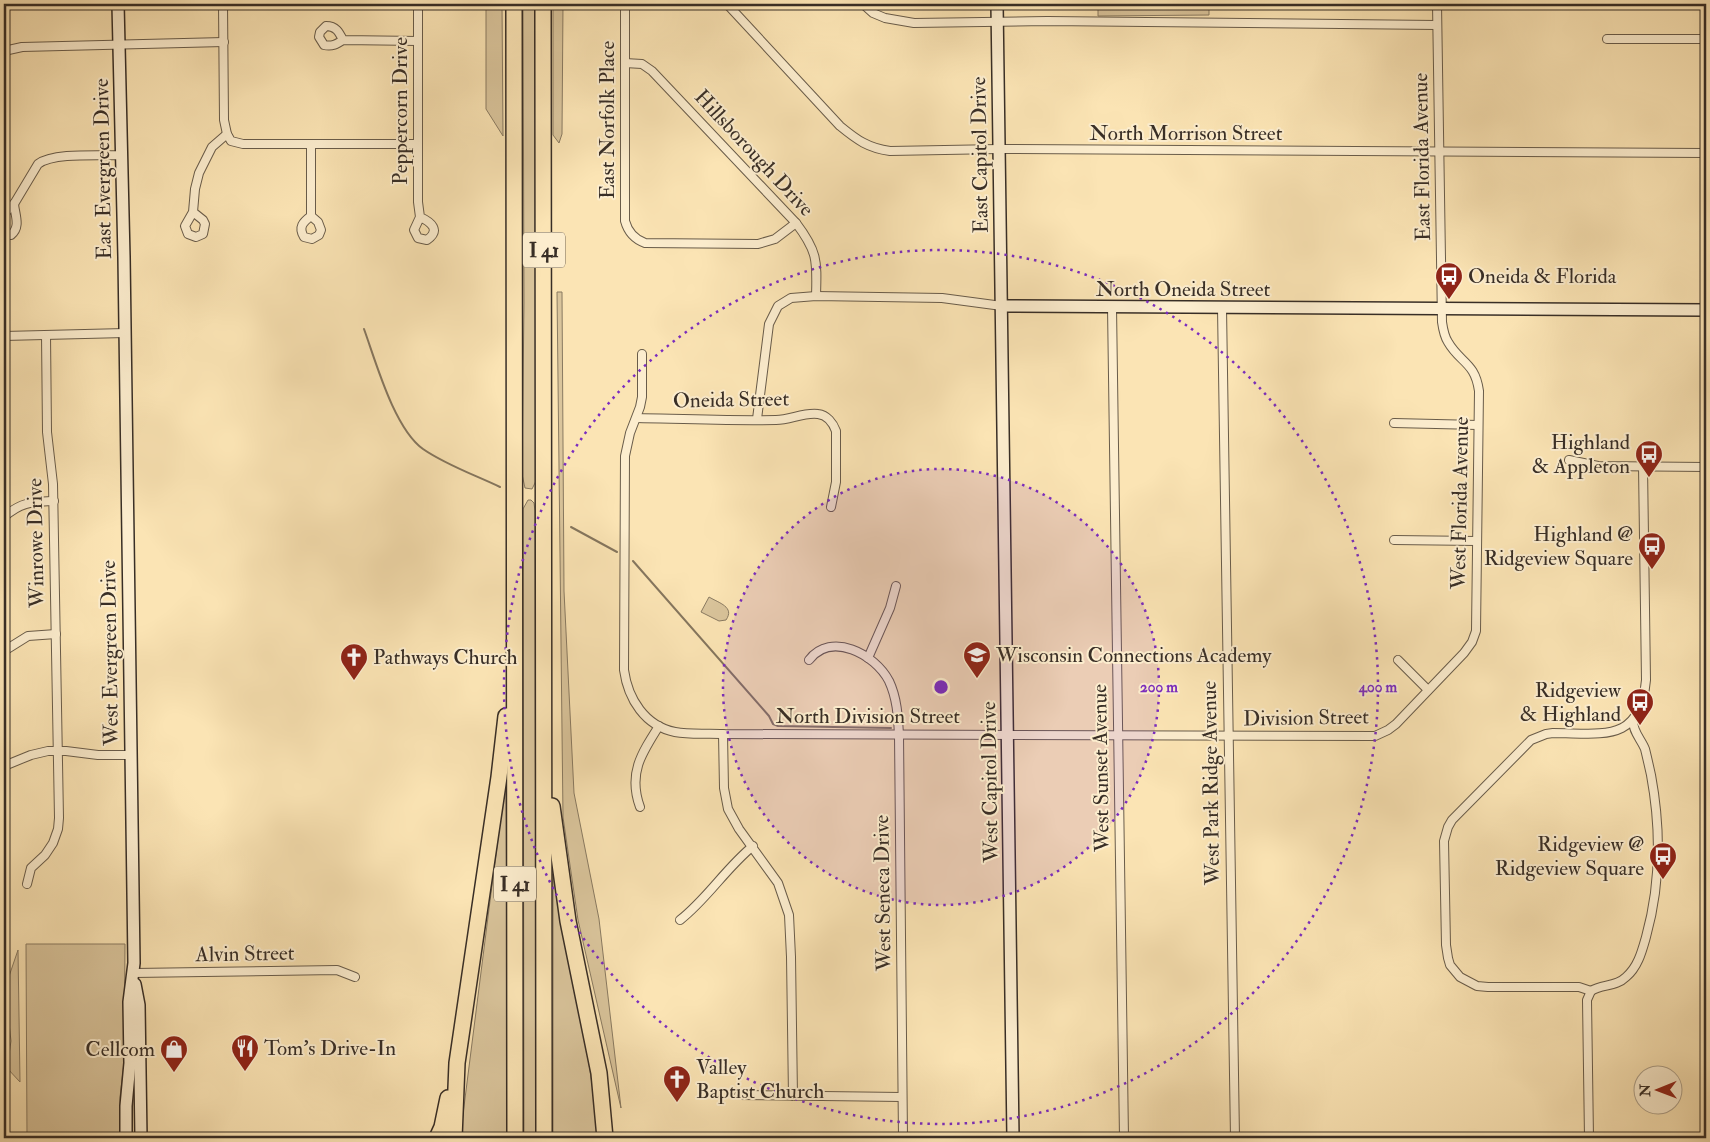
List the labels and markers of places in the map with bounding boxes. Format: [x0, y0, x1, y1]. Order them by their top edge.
bus stop icon: Oneida & Florida [1434, 261, 1464, 300]
place label: Oneida & Florida [1468, 263, 1617, 290]
place label: Highland & Appleton [1532, 429, 1631, 480]
bus stop icon: Highland & Appleton [1634, 439, 1664, 478]
place label: Highland @ Ridgeview Square [1484, 521, 1633, 572]
bus stop icon: Highland @ Ridgeview Square [1637, 531, 1667, 570]
school or university icon: Wisconsin Connections Academy [962, 640, 992, 679]
church icon: Pathways Church [339, 642, 369, 681]
place label: Wisconsin Connections Academy [995, 642, 1272, 669]
place label: Pathways Church [373, 644, 517, 671]
place label: Ridgeview & Highland [1520, 677, 1622, 728]
centre of rings [932, 678, 950, 696]
bus stop icon: Ridgeview & Highland [1625, 687, 1655, 726]
place label: Ridgeview @ Ridgeview Square [1495, 831, 1644, 882]
bus stop icon: Ridgeview @ Ridgeview Square [1648, 841, 1678, 880]
restaurant icon: Tom's Drive-In [230, 1033, 260, 1072]
shop icon: Cellcom [159, 1034, 189, 1073]
place label: Tom's Drive-In [264, 1035, 396, 1062]
place label: Cellcom [85, 1036, 155, 1063]
place label: Valley Baptist Church [696, 1054, 824, 1105]
church icon: Valley Baptist Church [662, 1064, 692, 1103]

